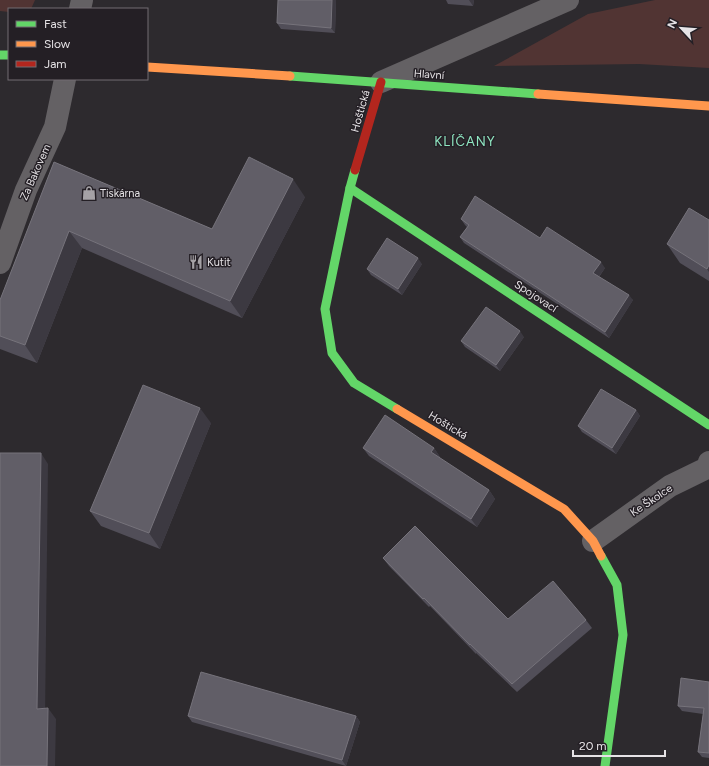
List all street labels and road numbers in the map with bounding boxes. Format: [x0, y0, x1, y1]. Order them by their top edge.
street label: Hlavní [413, 67, 445, 82]
street label: Hoštická [348, 89, 373, 134]
street label: Za Bakovem [17, 142, 54, 202]
street label: Spojovací [512, 278, 560, 315]
street label: Hoštická [426, 409, 470, 442]
street label: Ke Školce [627, 481, 675, 519]

